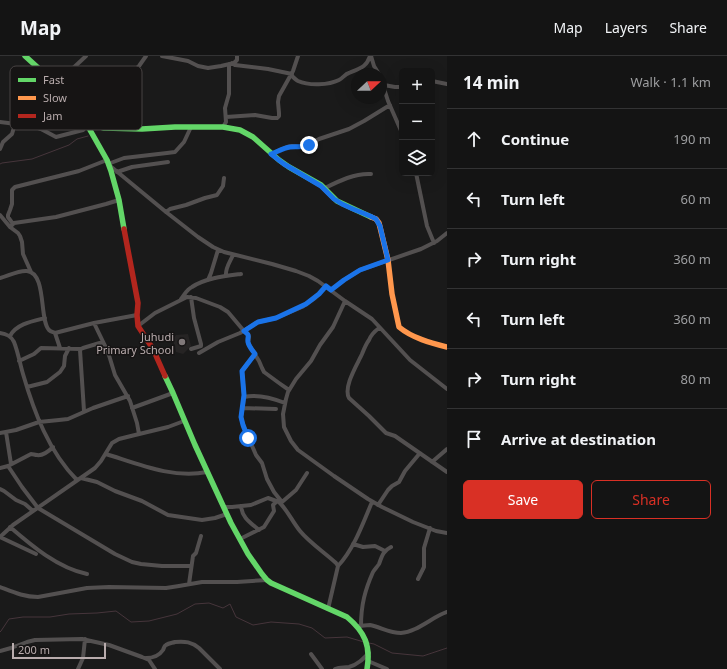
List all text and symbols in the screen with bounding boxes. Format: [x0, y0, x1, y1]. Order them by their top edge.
text: Map [20, 15, 61, 41]
text: Map [554, 18, 583, 37]
text: Layers [605, 18, 647, 37]
text: Share [669, 18, 707, 37]
legend [10, 66, 142, 130]
north arrow [351, 68, 387, 104]
map controls [399, 68, 435, 176]
button: + [399, 68, 435, 104]
text: 14 min [463, 71, 520, 94]
text: Fast [43, 72, 64, 87]
text: Walk · 1.1 km [631, 73, 711, 91]
text: Slow [43, 90, 67, 105]
button: − [399, 104, 435, 140]
text: Jam [42, 108, 62, 123]
icon: ahead [463, 128, 485, 150]
text: Continue [501, 129, 569, 149]
text: 190 m [673, 130, 711, 148]
route end [300, 136, 318, 154]
button: layers [399, 140, 435, 176]
icon: left [463, 188, 485, 210]
text: Turn left [501, 189, 565, 209]
text: 60 m [681, 190, 711, 208]
icon: right [463, 248, 485, 270]
text: Turn right [501, 249, 576, 269]
text: 360 m [673, 250, 711, 268]
icon: left [463, 308, 485, 330]
text: Turn left [501, 309, 565, 329]
text: 360 m [673, 310, 711, 328]
place label: Juhudi Primary School [96, 329, 174, 357]
marker: Juhudi Primary School [177, 337, 187, 347]
icon: right [463, 368, 485, 390]
text: Turn right [501, 369, 576, 389]
text: 80 m [681, 370, 711, 388]
icon: arrive [463, 428, 485, 450]
route start [239, 429, 257, 447]
text: Arrive at destination [501, 429, 656, 449]
button: Save [463, 480, 583, 519]
button: Share [591, 480, 711, 519]
scale bar [12, 641, 106, 660]
text: 200 m [18, 642, 50, 657]

